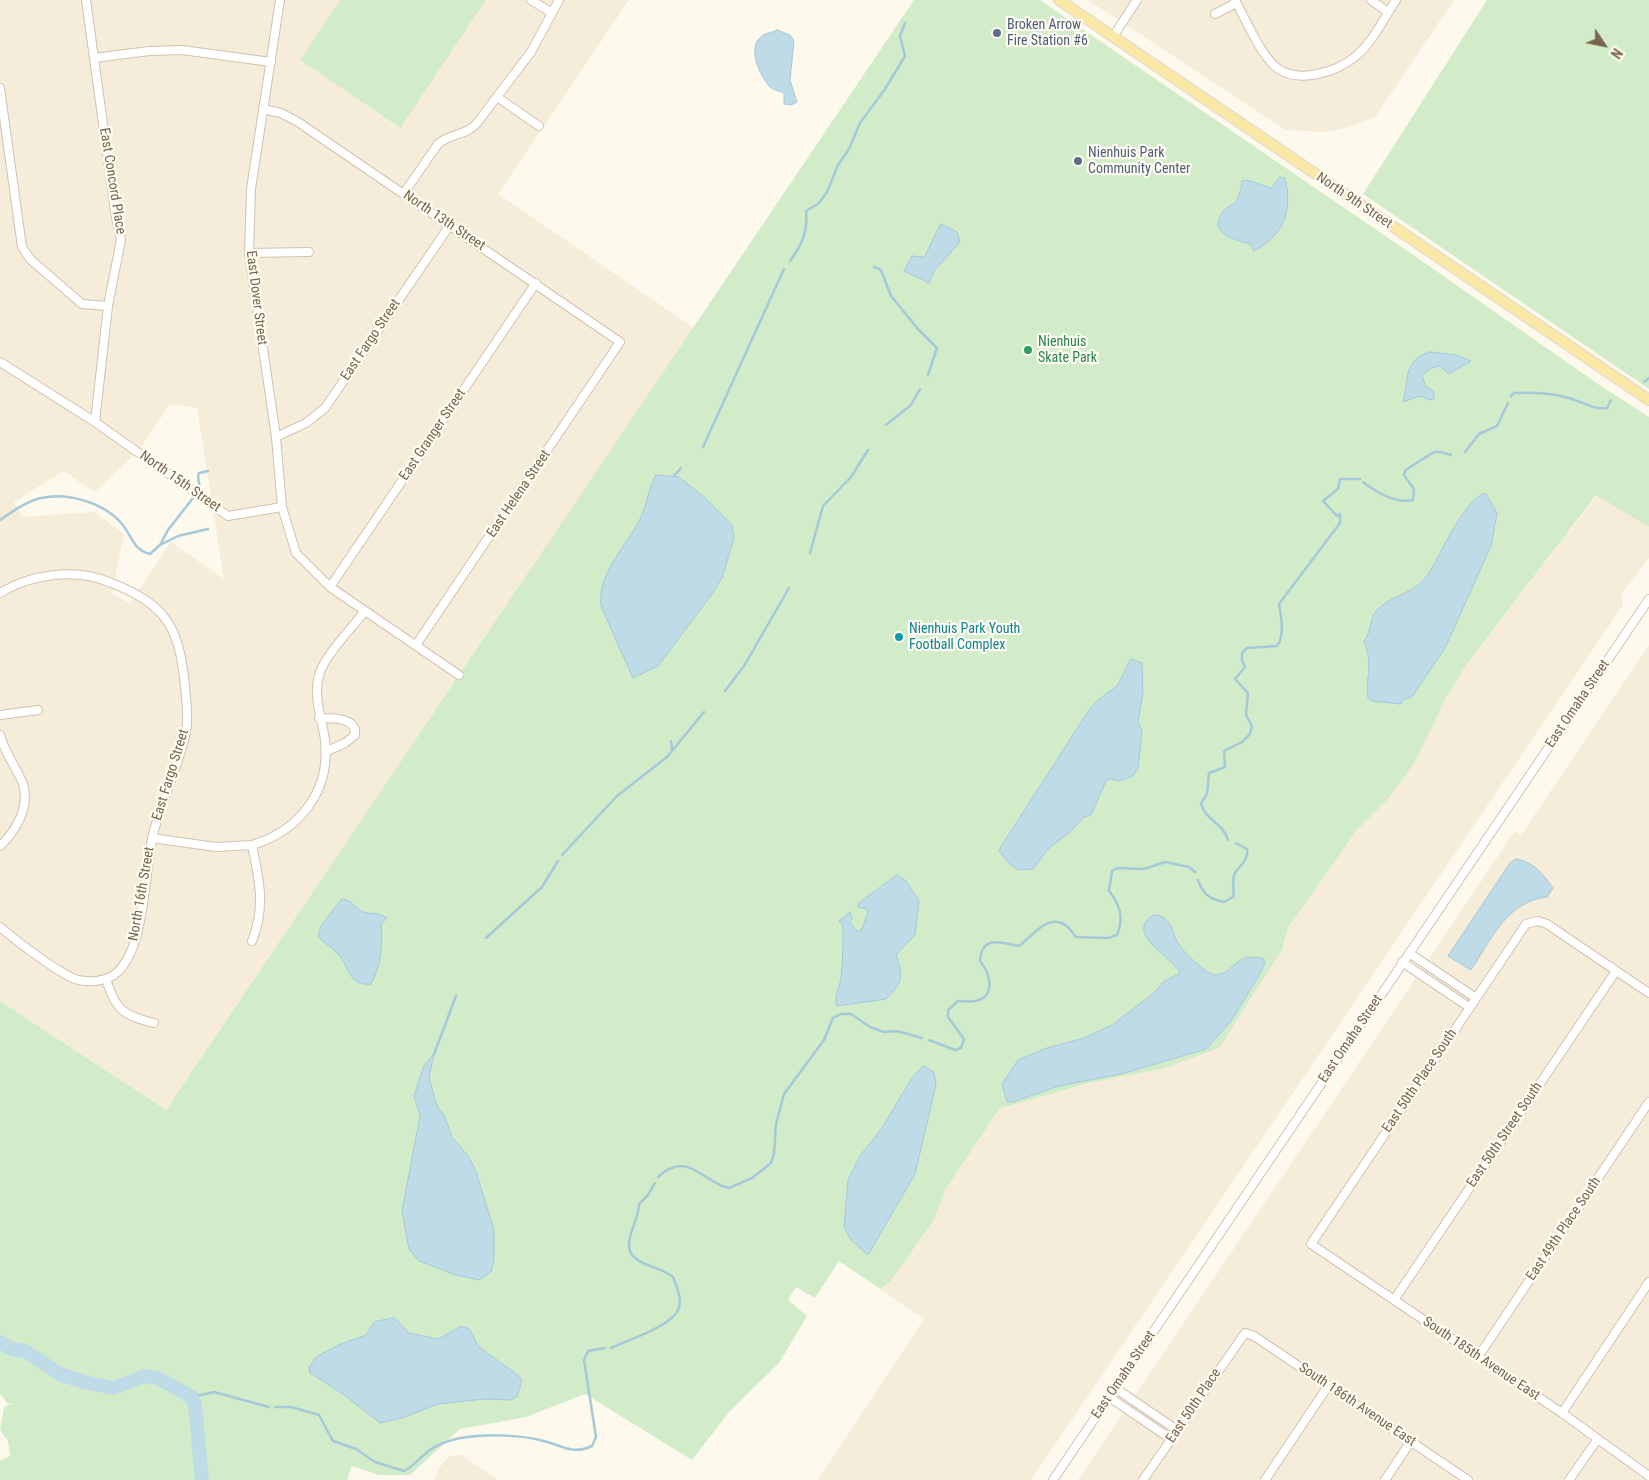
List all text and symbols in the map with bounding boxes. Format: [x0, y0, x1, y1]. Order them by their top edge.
place label: Broken Arrow Fire Station #6 [1007, 17, 1088, 49]
north arrow [1579, 20, 1629, 70]
marker: Broken Arrow Fire Station #6 [991, 27, 1003, 39]
text: N [1607, 45, 1625, 61]
street label: East Concord Place [95, 127, 129, 235]
place label: Nienhuis Park Community Center [1088, 145, 1190, 178]
marker: Nienhuis Park Community Center [1072, 155, 1084, 167]
street label: North 9th Street [1313, 169, 1395, 233]
street label: North 13th Street [400, 187, 488, 255]
street label: East Dover Street [242, 250, 270, 346]
street label: East Fargo Street [338, 296, 404, 384]
place label: Nienhuis Skate Park [1038, 334, 1097, 367]
marker: Nienhuis Skate Park [1022, 344, 1034, 356]
street label: East Granger Street [396, 386, 470, 484]
street label: East Helena Street [484, 447, 554, 541]
street label: North 15th Street [136, 448, 224, 516]
place label: Nienhuis Park Youth Football Complex [909, 621, 1020, 654]
marker: Nienhuis Park Youth Football Complex [893, 631, 905, 643]
street label: East Omaha Street [1542, 657, 1614, 751]
street label: East Fargo Street [149, 727, 193, 823]
street label: North 16th Street [125, 846, 159, 942]
street label: East Omaha Street [1315, 992, 1387, 1086]
street label: East 50th Place South [1379, 1026, 1461, 1136]
street label: East 50th Street South [1464, 1079, 1546, 1191]
street label: East 49th Place South [1523, 1174, 1605, 1284]
street label: South 185th Avenue East [1419, 1314, 1543, 1404]
street label: East Omaha Street [1088, 1328, 1160, 1422]
street label: South 186th Avenue East [1295, 1360, 1419, 1450]
street label: East 50th Place [1163, 1366, 1225, 1446]

